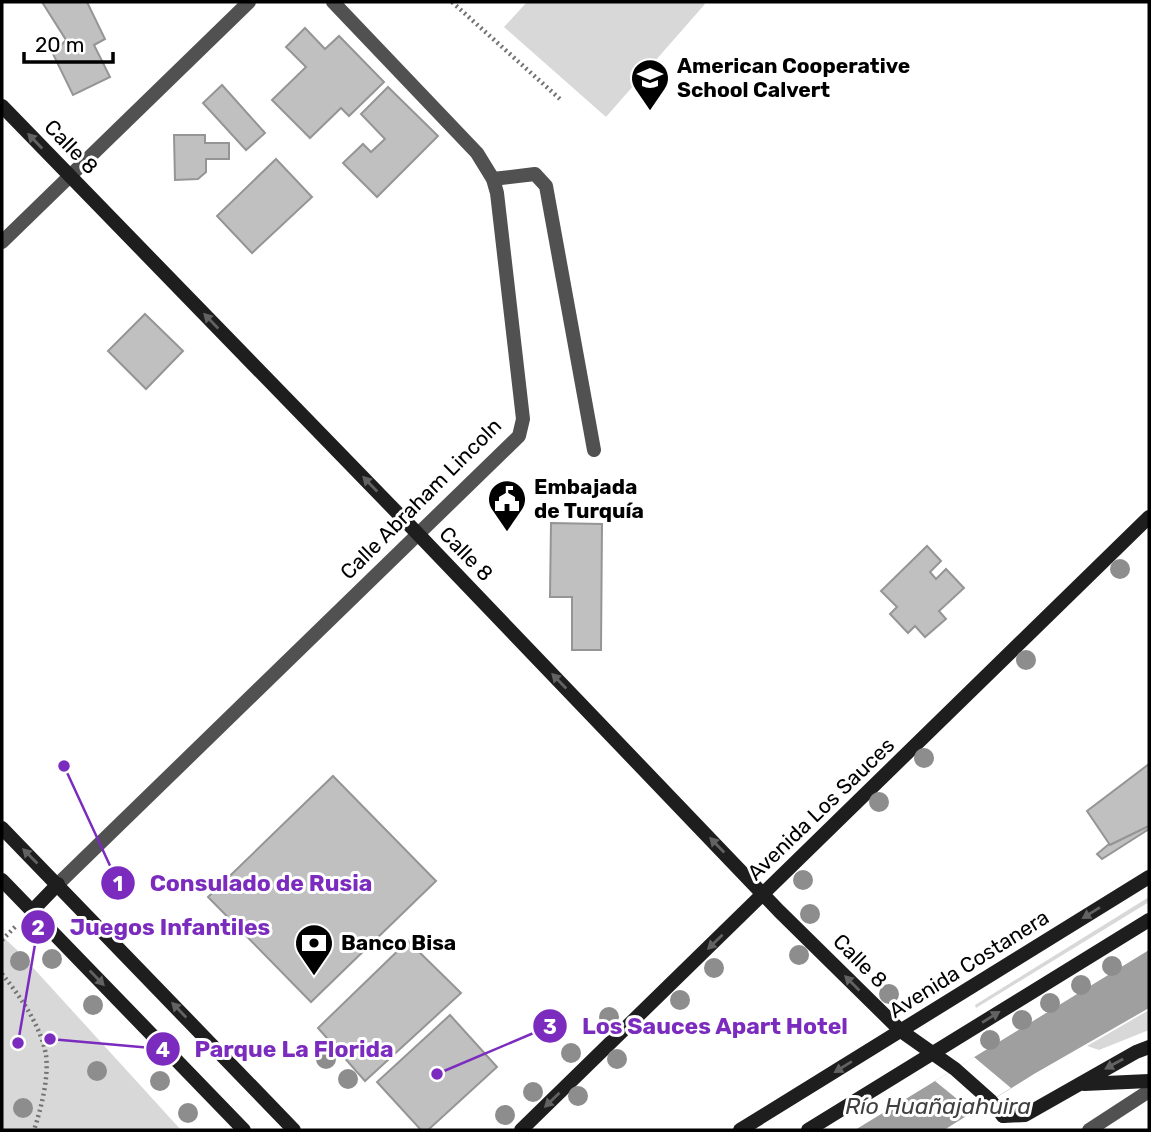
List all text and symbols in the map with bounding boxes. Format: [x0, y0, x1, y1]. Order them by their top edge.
scale bar [24, 21, 114, 65]
text: 20 m [35, 32, 84, 57]
place label: American Cooperative School Calvert [677, 53, 910, 102]
school or university icon: American Cooperative School Calvert [629, 57, 671, 112]
street label: Calle 8 [39, 114, 103, 179]
one-way arrow [28, 133, 44, 150]
one-way arrow [203, 313, 219, 329]
street label: Calle Abraham Lincoln [335, 413, 506, 584]
place label: Embajada de Turquía [534, 474, 644, 523]
one-way arrow [362, 476, 378, 493]
public building icon: Embajada de Turquía [486, 478, 528, 533]
street label: Calle 8 [434, 521, 498, 586]
one-way arrow [552, 673, 568, 690]
street label: Avenida Los Sauces [742, 732, 899, 885]
one-way arrow [709, 837, 725, 854]
one-way arrow [22, 849, 39, 865]
callout: Consulado de Rusia [101, 861, 386, 905]
text: Consulado de Rusia [150, 869, 372, 897]
text: 1 [113, 871, 123, 896]
street label: Avenida Costanera [884, 904, 1053, 1023]
callout: Juegos Infantiles [20, 905, 284, 949]
one-way arrow [1082, 906, 1101, 919]
text: Juegos Infantiles [70, 913, 271, 941]
text: 2 [31, 915, 45, 940]
bank icon: Banco Bisa [293, 922, 335, 977]
street label: Calle 8 [828, 928, 893, 993]
place label: Banco Bisa [341, 930, 456, 955]
one-way arrow [707, 933, 724, 949]
one-way arrow [88, 969, 104, 986]
one-way arrow [844, 975, 860, 991]
one-way arrow [171, 1002, 188, 1019]
callout: Los Sauces Apart Hotel [532, 1004, 862, 1048]
one-way arrow [981, 1011, 1000, 1024]
text: Los Sauces Apart Hotel [582, 1012, 848, 1040]
text: 3 [543, 1014, 557, 1039]
callout: Parque La Florida [145, 1027, 407, 1071]
text: Parque La Florida [194, 1035, 394, 1063]
text: 4 [156, 1037, 170, 1062]
one-way arrow [1105, 1058, 1124, 1070]
one-way arrow [833, 1061, 852, 1073]
one-way arrow [543, 1092, 560, 1109]
water label: Río Huañajahuira [845, 1092, 1031, 1120]

